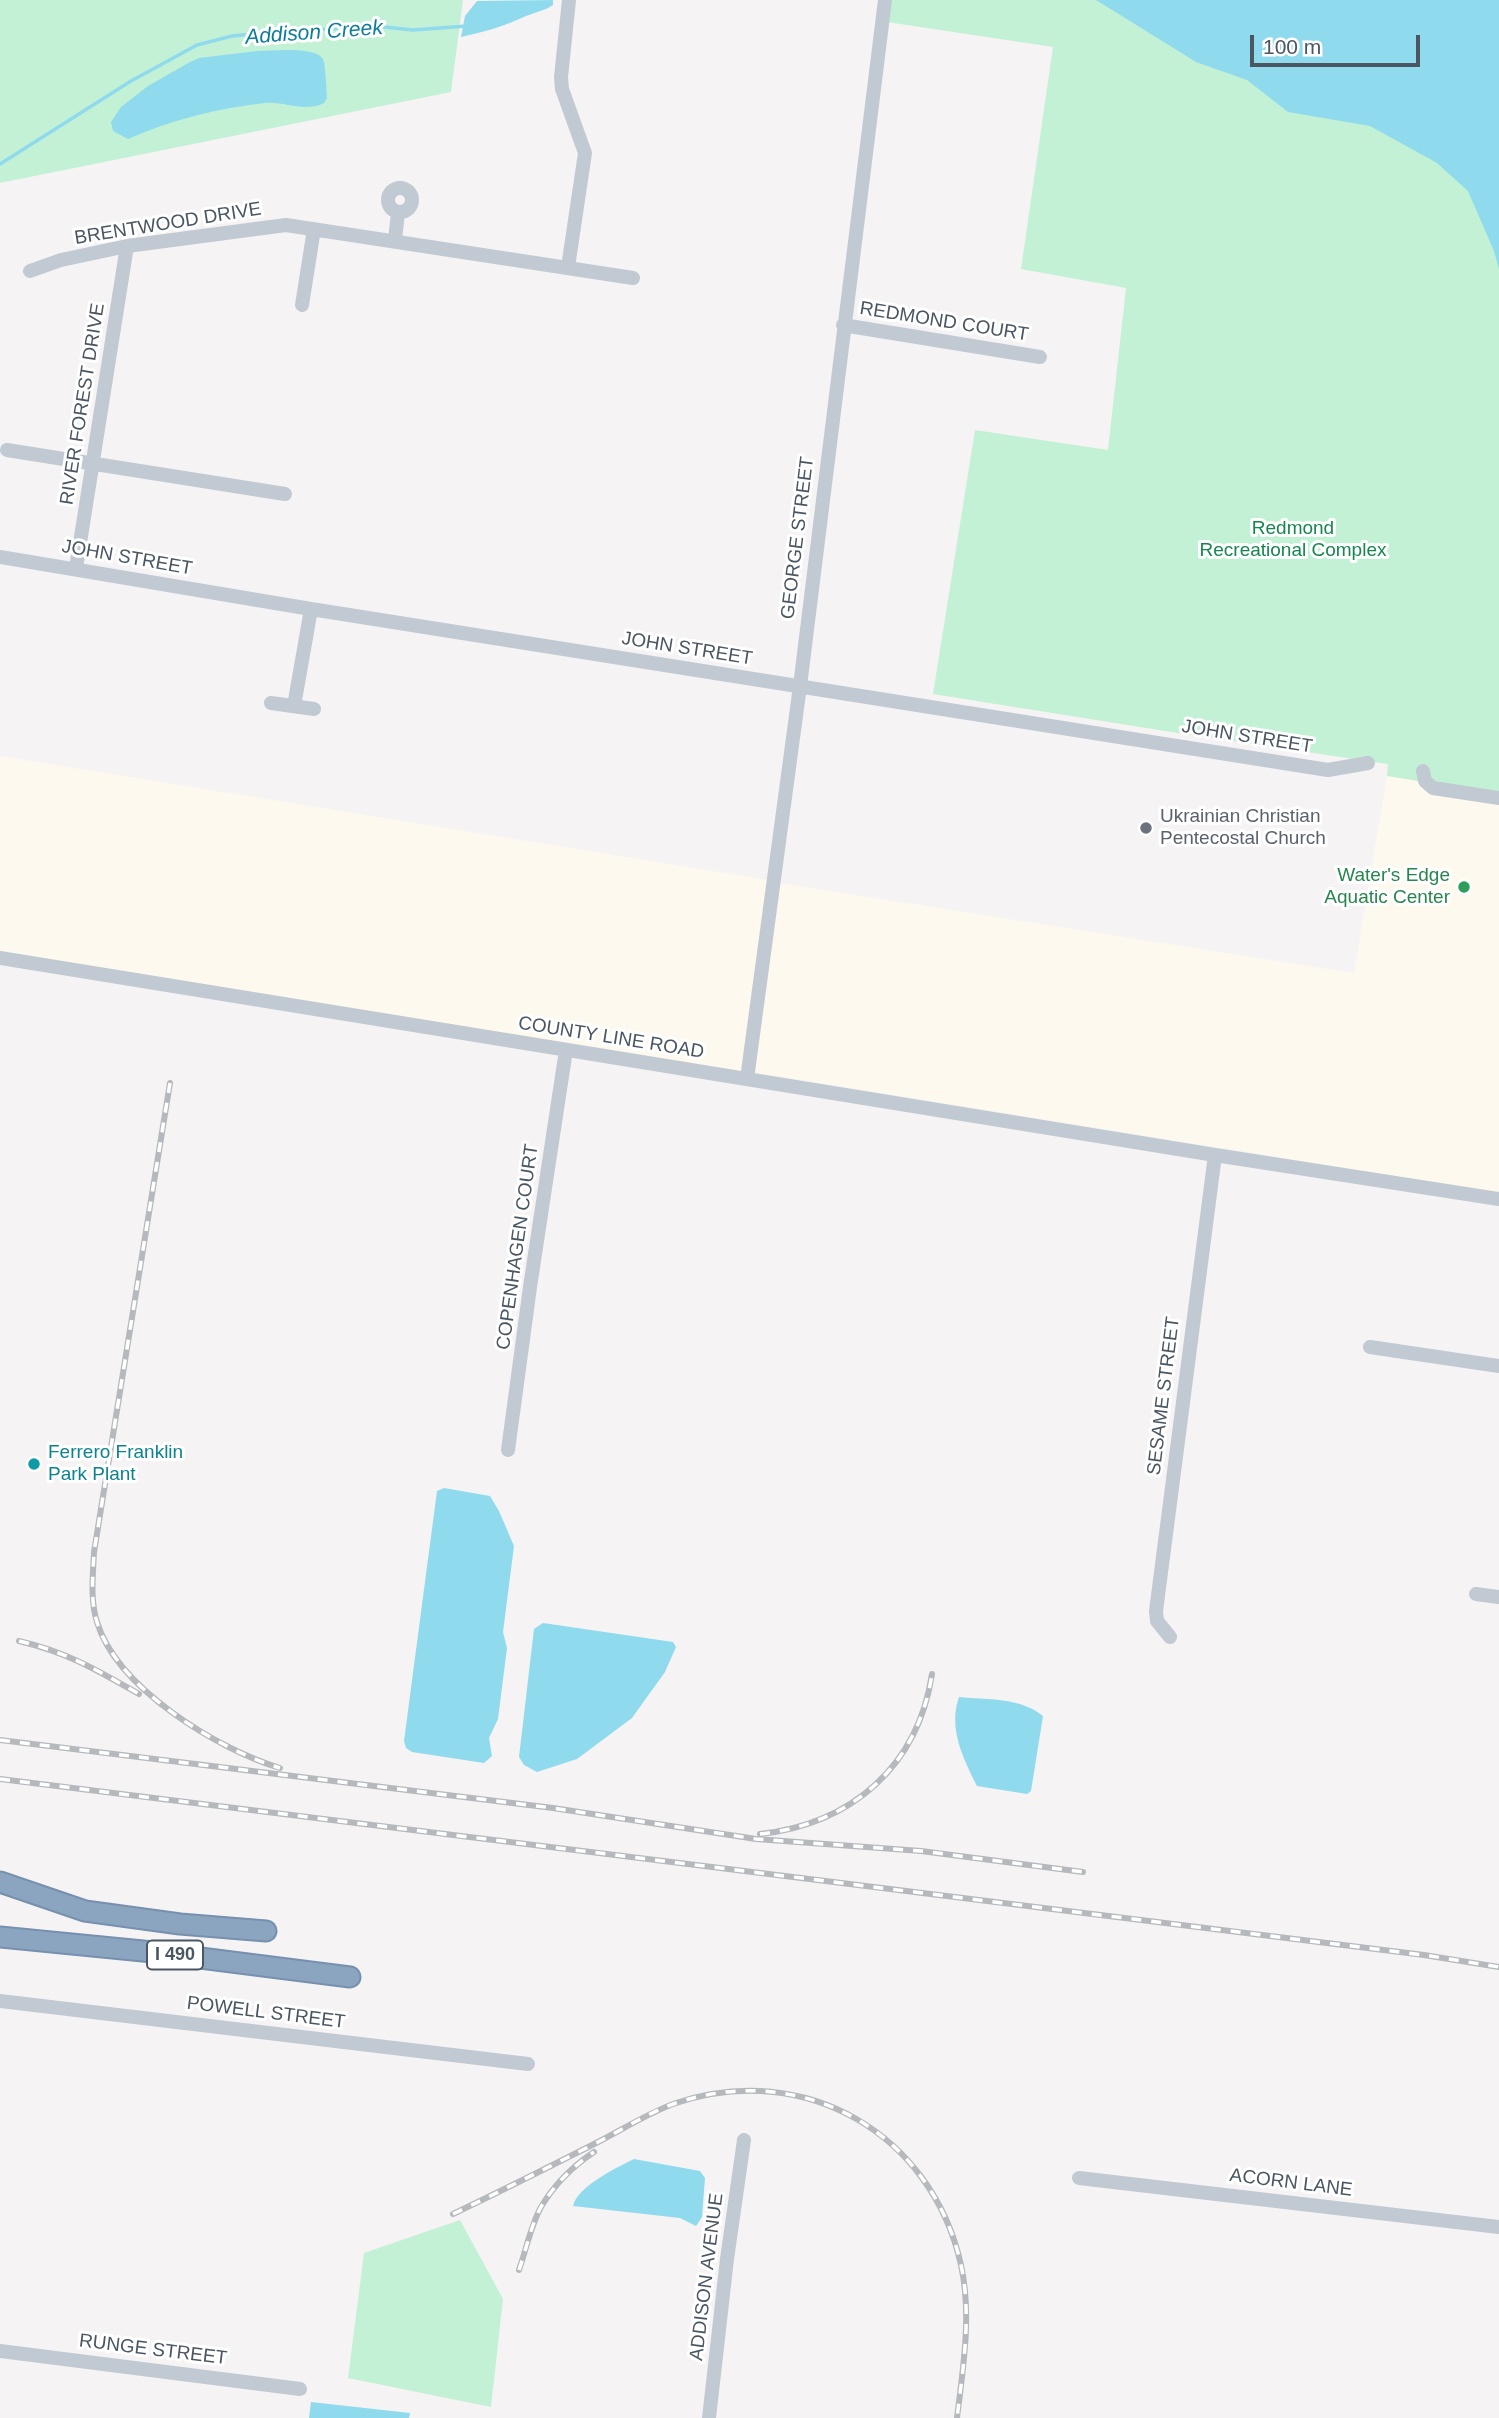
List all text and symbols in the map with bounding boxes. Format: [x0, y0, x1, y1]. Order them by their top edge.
water label: Addison Creek [244, 16, 384, 50]
scale bar [1254, 21, 1424, 65]
text: 100 m [1263, 35, 1321, 58]
street label: BRENTWOOD DRIVE [73, 198, 263, 250]
street label: REDMOND COURT [858, 297, 1030, 347]
street label: RIVER FOREST DRIVE [56, 302, 110, 506]
street label: GEORGE STREET [777, 455, 819, 621]
park label: Redmond Recreational Complex [1200, 518, 1386, 562]
street label: JOHN STREET [60, 535, 194, 581]
street label: JOHN STREET [620, 627, 754, 671]
street label: JOHN STREET [1180, 715, 1314, 759]
place label: Ukrainian Christian Pentecostal Church [1160, 806, 1326, 850]
marker: Ukrainian Christian Pentecostal Church [1138, 820, 1154, 836]
place label: Water's Edge Aquatic Center [1324, 865, 1450, 909]
marker: Water's Edge Aquatic Center [1456, 879, 1472, 895]
street label: COUNTY LINE ROAD [516, 1012, 706, 1064]
street label: COPENHAGEN COURT [492, 1143, 544, 1351]
street label: SESAME STREET [1143, 1315, 1185, 1477]
place label: Ferrero Franklin Park Plant [48, 1442, 183, 1486]
marker: Ferrero Franklin Park Plant [26, 1456, 42, 1472]
road number: I 490 [147, 1940, 203, 1969]
street label: POWELL STREET [185, 1992, 347, 2034]
street label: ACORN LANE [1228, 2164, 1354, 2202]
street label: ADDISON AVENUE [685, 2192, 729, 2362]
street label: RUNGE STREET [78, 2330, 228, 2370]

